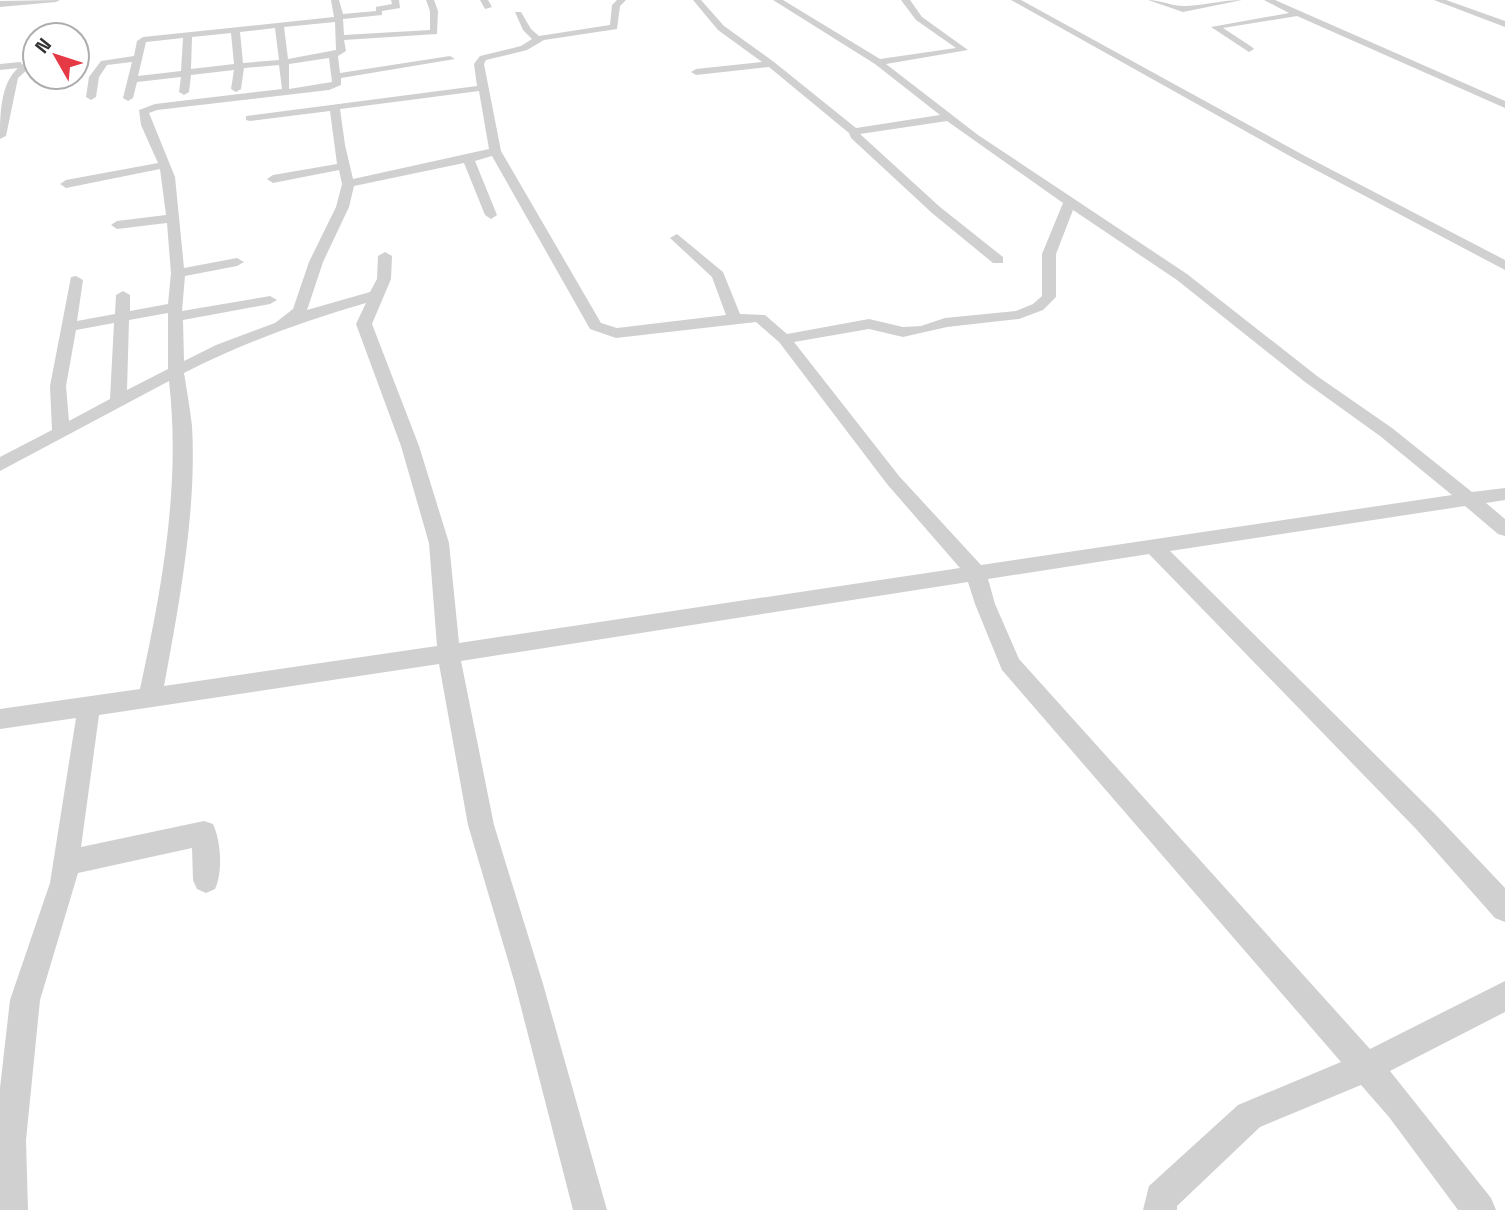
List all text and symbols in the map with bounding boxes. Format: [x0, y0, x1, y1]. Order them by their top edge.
north arrow [21, 21, 91, 91]
text: N [29, 33, 57, 58]

